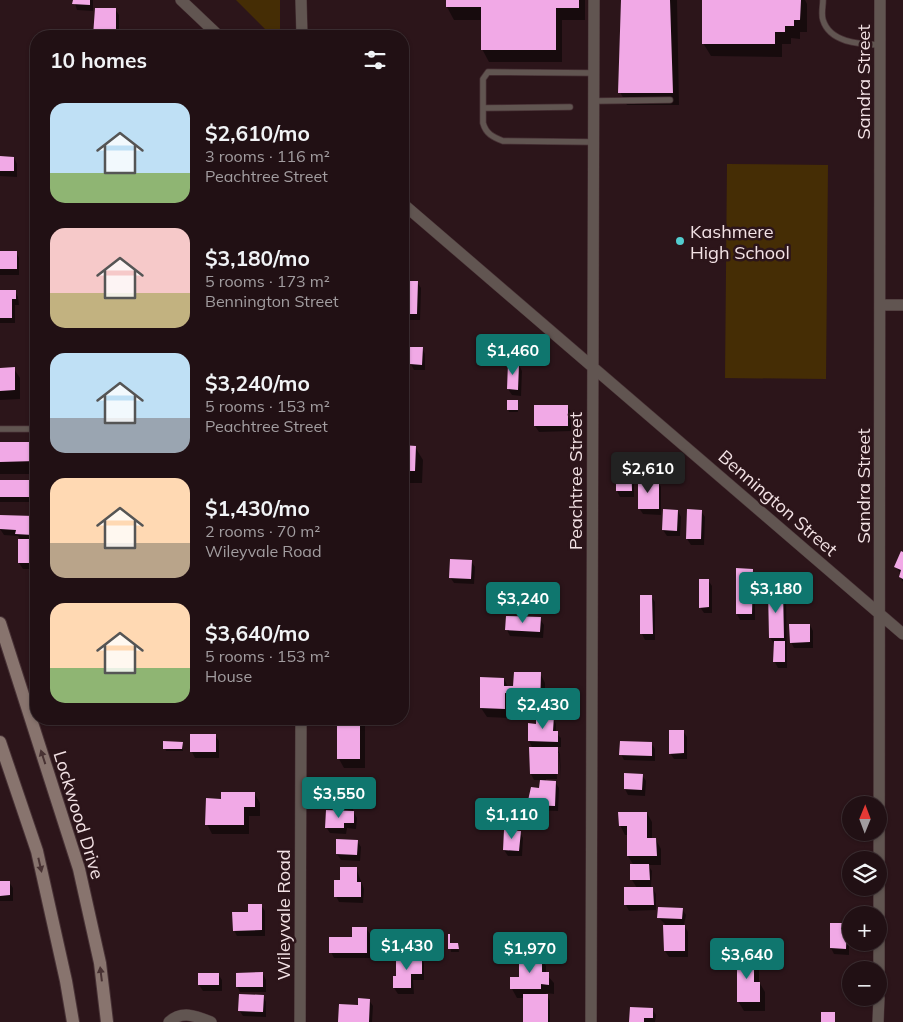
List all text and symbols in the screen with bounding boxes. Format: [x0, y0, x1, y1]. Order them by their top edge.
street label: Sandra Street [852, 24, 875, 140]
icon: filters [361, 46, 389, 74]
text: 10 homes [50, 47, 147, 73]
text: $2,610/mo [205, 120, 310, 146]
icon: home [90, 123, 150, 183]
text: 3 rooms · 116 m² [205, 146, 330, 166]
text: Peachtree Street [205, 166, 328, 186]
place label: Kashmere High School [690, 220, 790, 264]
marker: Kashmere High School [674, 235, 686, 247]
text: $3,180/mo [205, 245, 310, 271]
icon: home [90, 248, 150, 308]
text: 5 rooms · 173 m² [205, 271, 330, 291]
text: Bennington Street [205, 291, 339, 311]
pin: $1,460 [472, 334, 554, 376]
text: $1,460 [487, 340, 539, 360]
text: $3,240/mo [205, 370, 310, 396]
icon: home [90, 373, 150, 433]
text: 5 rooms · 153 m² [205, 396, 330, 416]
street label: Peachtree Street [564, 412, 587, 550]
text: Peachtree Street [205, 416, 328, 436]
street label: Sandra Street [852, 428, 875, 544]
street label: Bennington Street [714, 445, 842, 561]
pin: $2,610 [607, 452, 689, 494]
text: $2,610 [622, 458, 674, 478]
text: $1,430/mo [205, 495, 310, 521]
icon: home [90, 498, 150, 558]
text: 2 rooms · 70 m² [205, 521, 320, 541]
text: Wileyvale Road [205, 541, 322, 561]
pin: $3,180 [735, 572, 817, 614]
text: $3,180 [750, 578, 802, 598]
pin: $3,240 [482, 582, 564, 624]
text: $3,240 [497, 588, 549, 608]
text: $3,640/mo [205, 620, 310, 646]
icon: home [90, 623, 150, 683]
text: 5 rooms · 153 m² [205, 646, 330, 666]
text: House [205, 666, 252, 686]
pin: $2,430 [502, 688, 584, 730]
text: $2,430 [517, 694, 569, 714]
street label: Lockwood Drive [49, 748, 109, 882]
one-way arrow [38, 749, 46, 764]
pin: $3,550 [298, 776, 380, 819]
text: $3,550 [313, 783, 365, 803]
north arrow [842, 796, 888, 841]
map controls [842, 796, 887, 1006]
pin: $1,110 [471, 798, 553, 840]
text: $1,110 [486, 804, 538, 824]
street label: Wileyvale Road [272, 849, 295, 981]
button: layers [842, 851, 887, 896]
one-way arrow [36, 858, 44, 873]
button: + [842, 906, 887, 951]
pin: $1,430 [366, 928, 448, 971]
pin: $1,970 [489, 932, 571, 974]
text: $1,430 [381, 935, 433, 955]
text: $1,970 [504, 938, 556, 958]
pin: $3,640 [706, 938, 788, 980]
text: $3,640 [721, 944, 773, 964]
button: − [842, 961, 887, 1006]
one-way arrow [97, 965, 105, 981]

